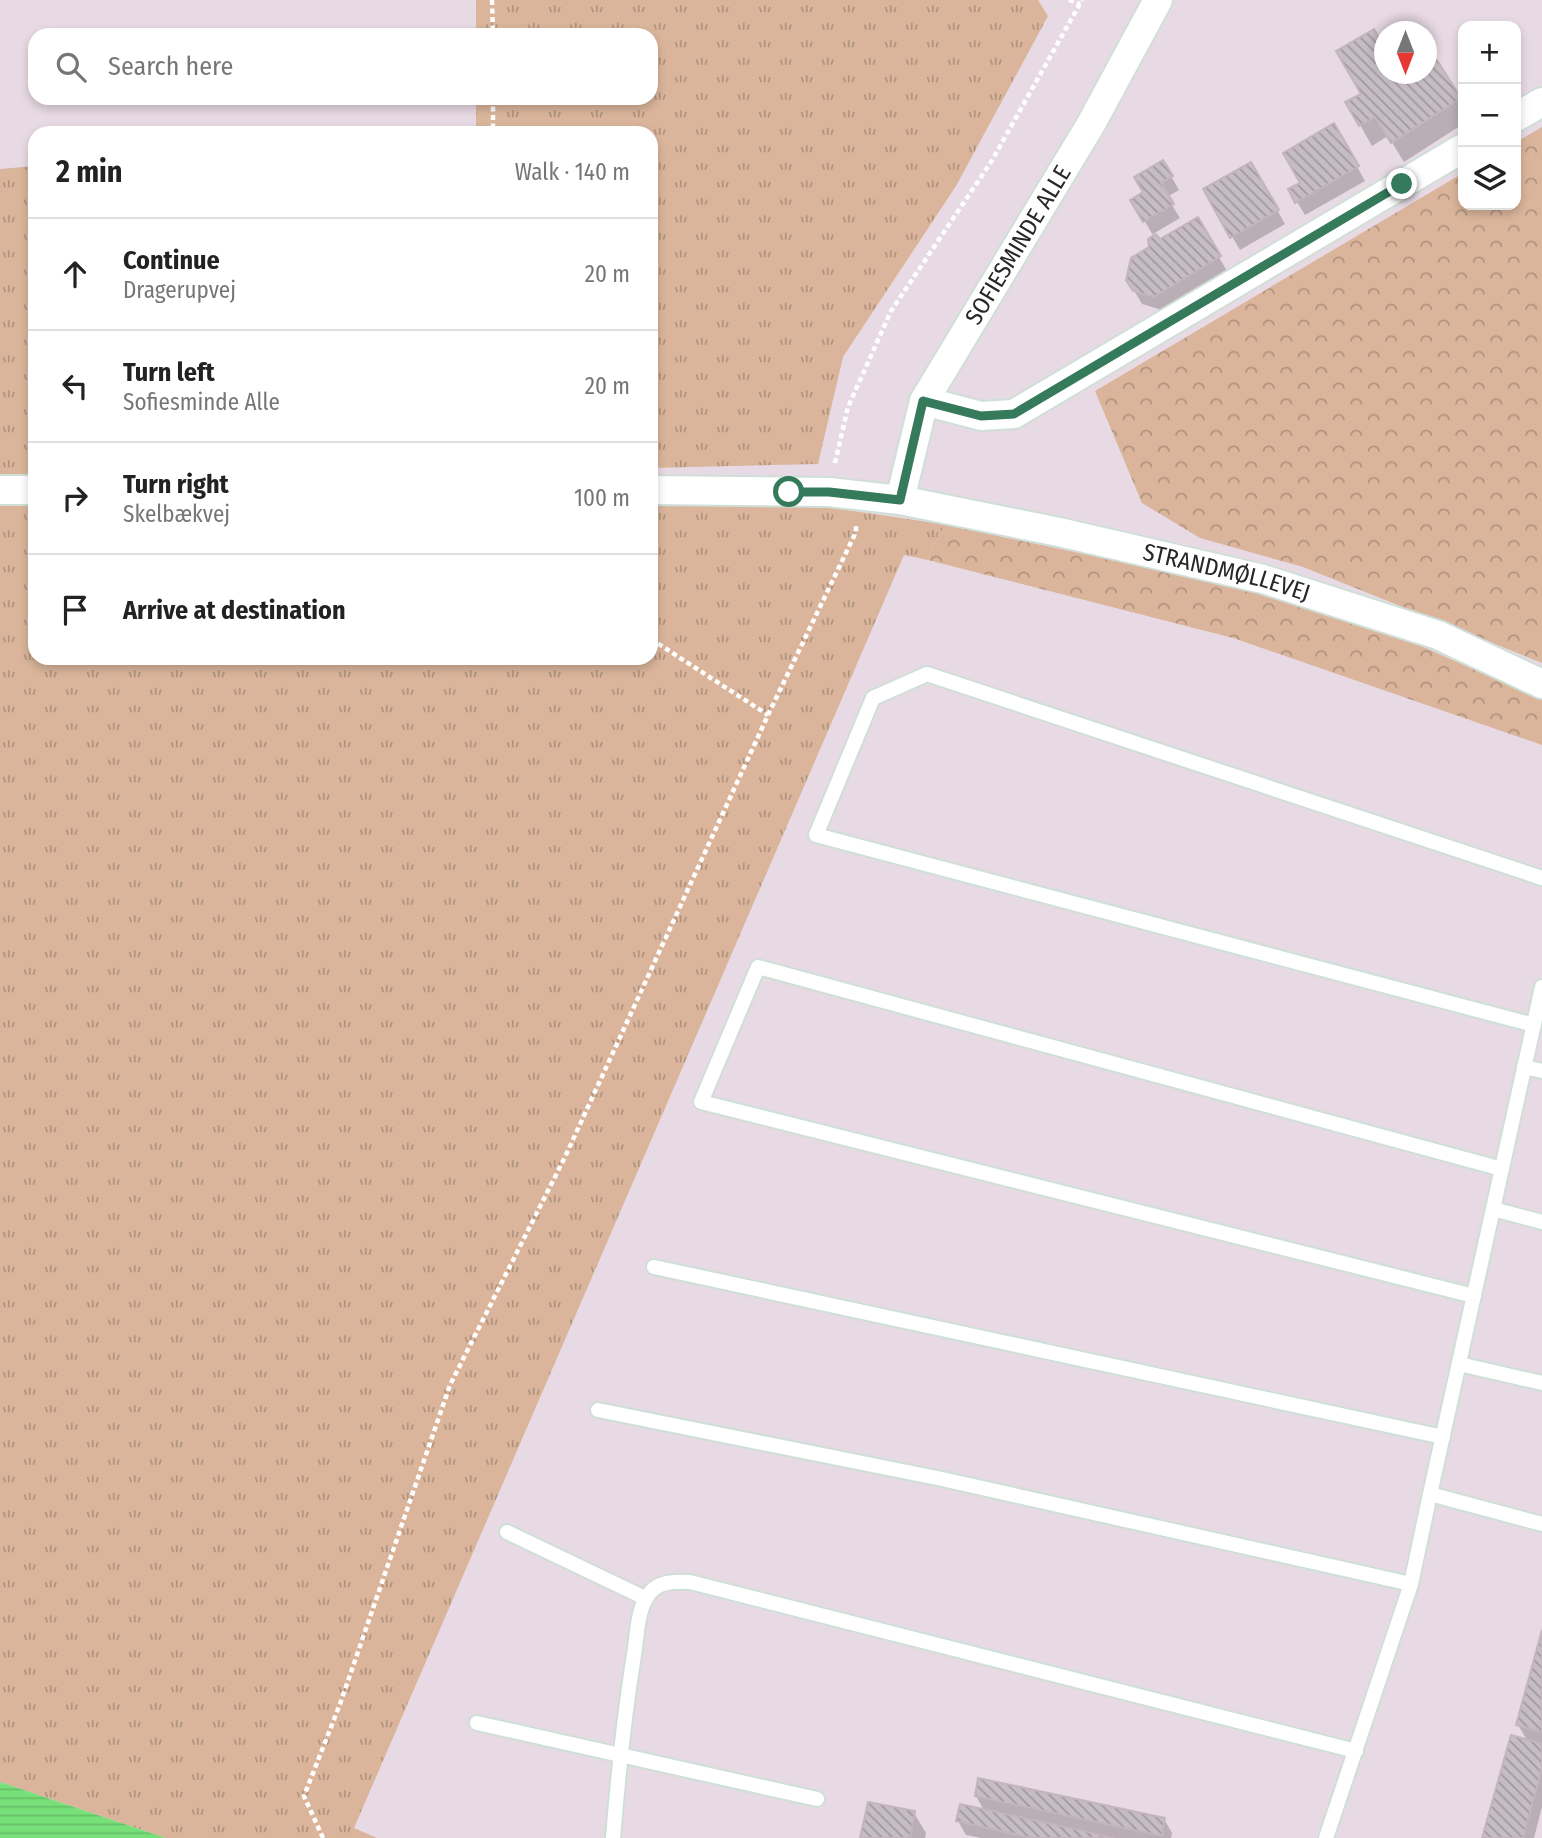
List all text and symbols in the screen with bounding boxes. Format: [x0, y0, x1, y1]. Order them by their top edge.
north arrow [1374, 21, 1437, 84]
map controls [1458, 21, 1521, 210]
button: + [1458, 21, 1521, 84]
search box [28, 28, 658, 105]
icon: search [52, 48, 90, 86]
text: Search here [108, 51, 233, 82]
button: − [1458, 84, 1521, 147]
button: layers [1458, 147, 1521, 210]
text: 2 min [56, 154, 123, 190]
text: Walk · 140 m [515, 158, 630, 186]
street label: SOFIESMINDE ALLE [959, 161, 1077, 330]
route end [1386, 168, 1417, 199]
text: Continue [123, 245, 220, 276]
icon: ahead [56, 255, 94, 293]
text: 20 m [585, 260, 630, 288]
text: Dragerupvej [123, 276, 236, 304]
text: Turn left [123, 357, 215, 388]
icon: left [56, 367, 94, 405]
text: 20 m [585, 372, 630, 400]
text: Sofiesminde Alle [123, 388, 280, 416]
text: Turn right [123, 469, 229, 500]
route start [773, 476, 804, 507]
icon: right [56, 479, 94, 517]
text: 100 m [574, 484, 630, 512]
text: Skelbækvej [123, 500, 230, 528]
street label: STRANDMØLLEVEJ [1141, 538, 1313, 607]
icon: arrive [56, 591, 94, 629]
text: Arrive at destination [123, 595, 346, 626]

